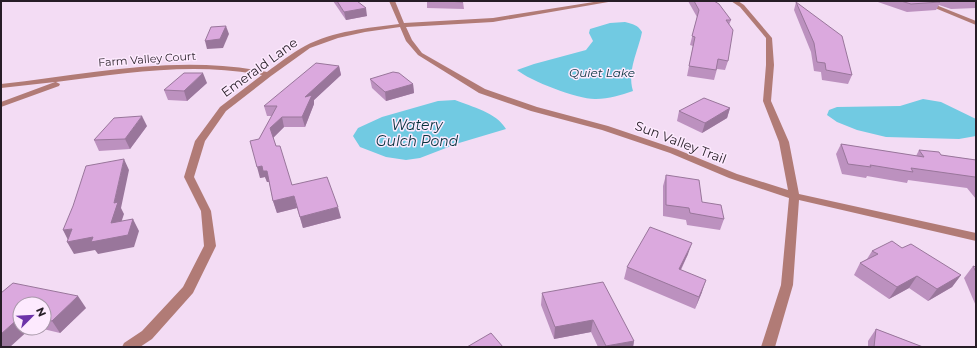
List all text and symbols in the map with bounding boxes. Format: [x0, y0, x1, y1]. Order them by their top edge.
street label: Emerald Lane [218, 34, 300, 100]
street label: Farm Valley Court [98, 49, 197, 69]
water label: Quiet Lake [569, 65, 635, 80]
water label: Watery Gulch Pond [376, 116, 459, 150]
street label: Sun Valley Trail [633, 117, 729, 167]
north arrow [12, 296, 52, 336]
text: N [33, 305, 49, 319]

